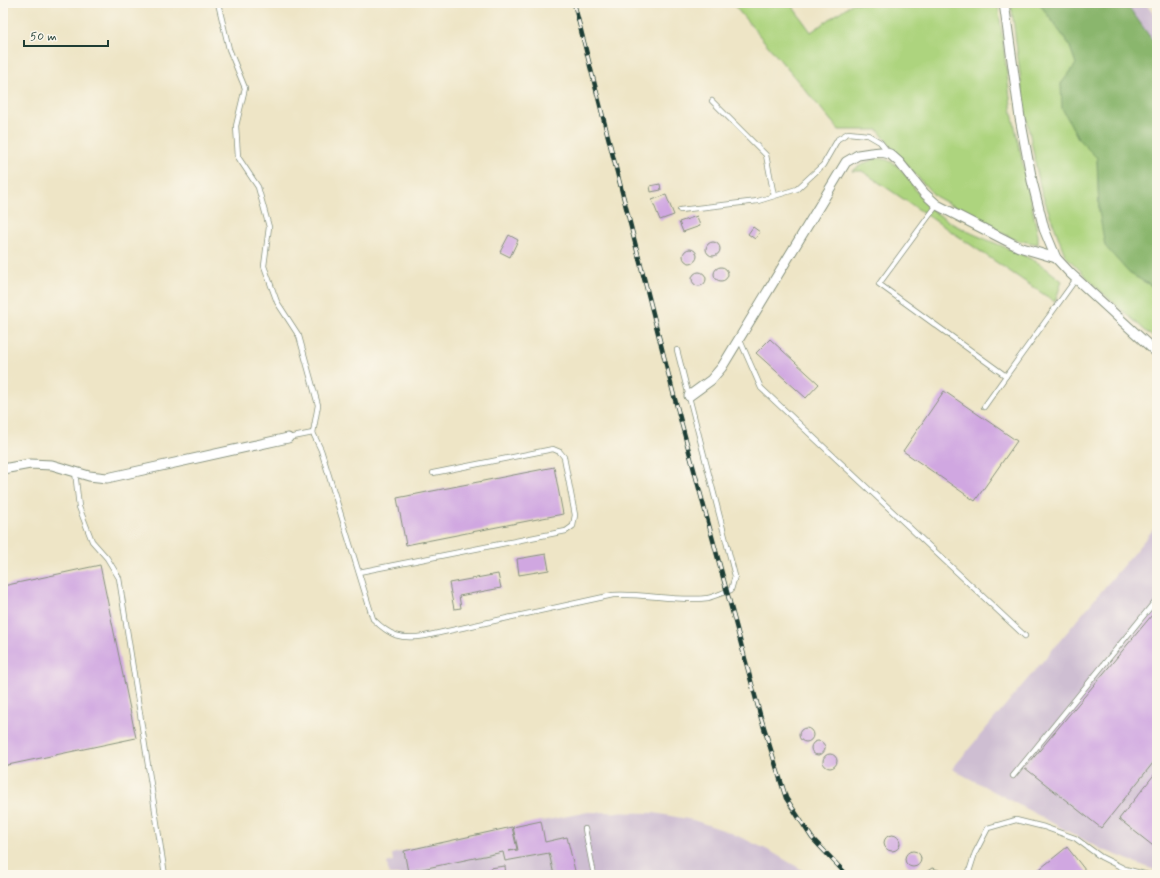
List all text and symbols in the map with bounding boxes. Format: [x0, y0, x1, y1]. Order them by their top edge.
scale bar [24, 22, 108, 48]
text: 50 m [30, 29, 57, 45]

